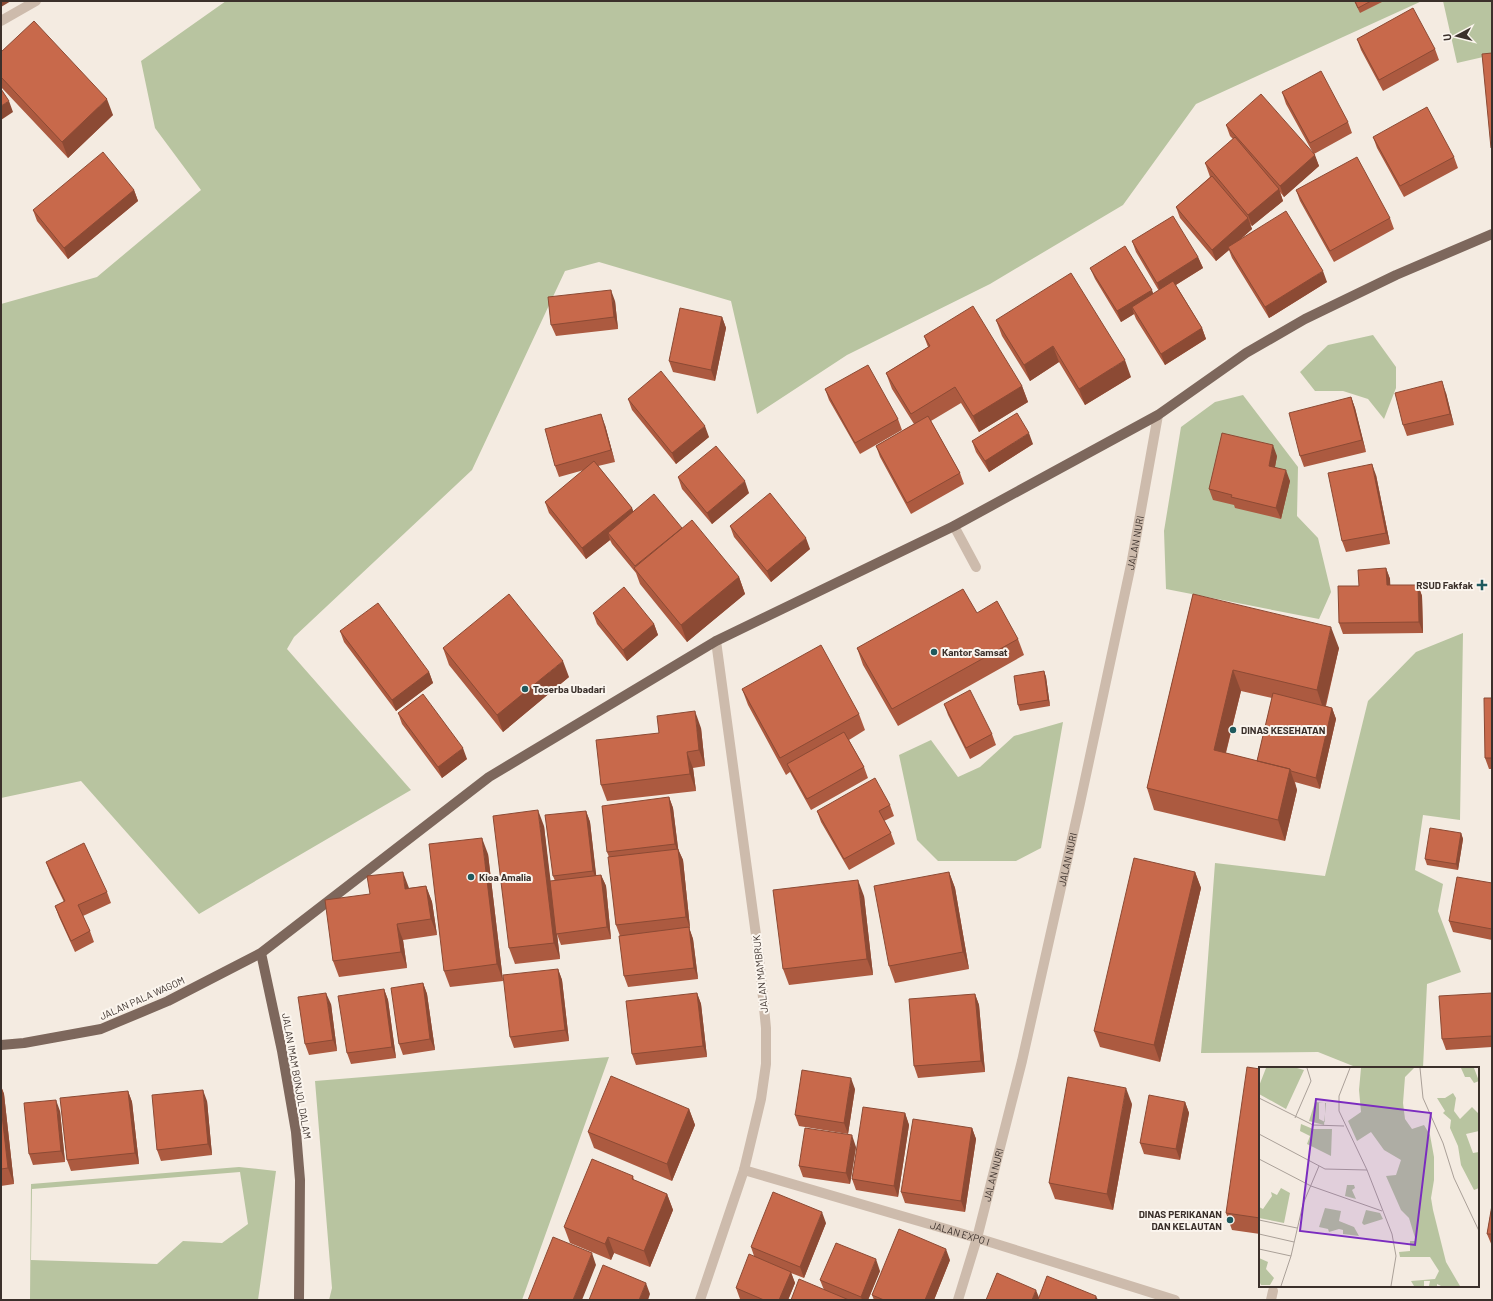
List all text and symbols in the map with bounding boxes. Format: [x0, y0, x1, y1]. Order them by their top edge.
north arrow [1437, 16, 1477, 56]
text: U [1440, 33, 1453, 42]
street label: JALAN NURI [1124, 515, 1146, 571]
place label: RSUD Fakfak [1416, 579, 1474, 591]
marker: RSUD Fakfak [1476, 579, 1488, 591]
place label: Kantor Samsat [942, 646, 1008, 658]
marker: Kantor Samsat [929, 647, 939, 657]
place label: Toserba Ubadari [533, 683, 606, 695]
marker: Toserba Ubadari [520, 684, 530, 694]
place label: DINAS KESEHATAN [1241, 724, 1326, 736]
marker: DINAS KESEHATAN [1228, 725, 1238, 735]
street label: JALAN NURI [1055, 832, 1079, 888]
place label: Kioa Amalia [479, 871, 531, 883]
marker: Kioa Amalia [466, 872, 476, 882]
street label: JALAN MAMBRUK [750, 935, 770, 1013]
street label: JALAN PALA WAGOM [98, 974, 186, 1022]
street label: JALAN IMAM BONJOL DALAM [280, 1012, 314, 1140]
inset map [1259, 1067, 1479, 1287]
street label: JALAN NURI [980, 1147, 1006, 1203]
place label: DINAS PERIKANAN DAN KELAUTAN [1139, 1208, 1222, 1232]
marker: DINAS PERIKANAN DAN KELAUTAN [1225, 1215, 1235, 1225]
street label: JALAN EXPO I [929, 1219, 991, 1248]

